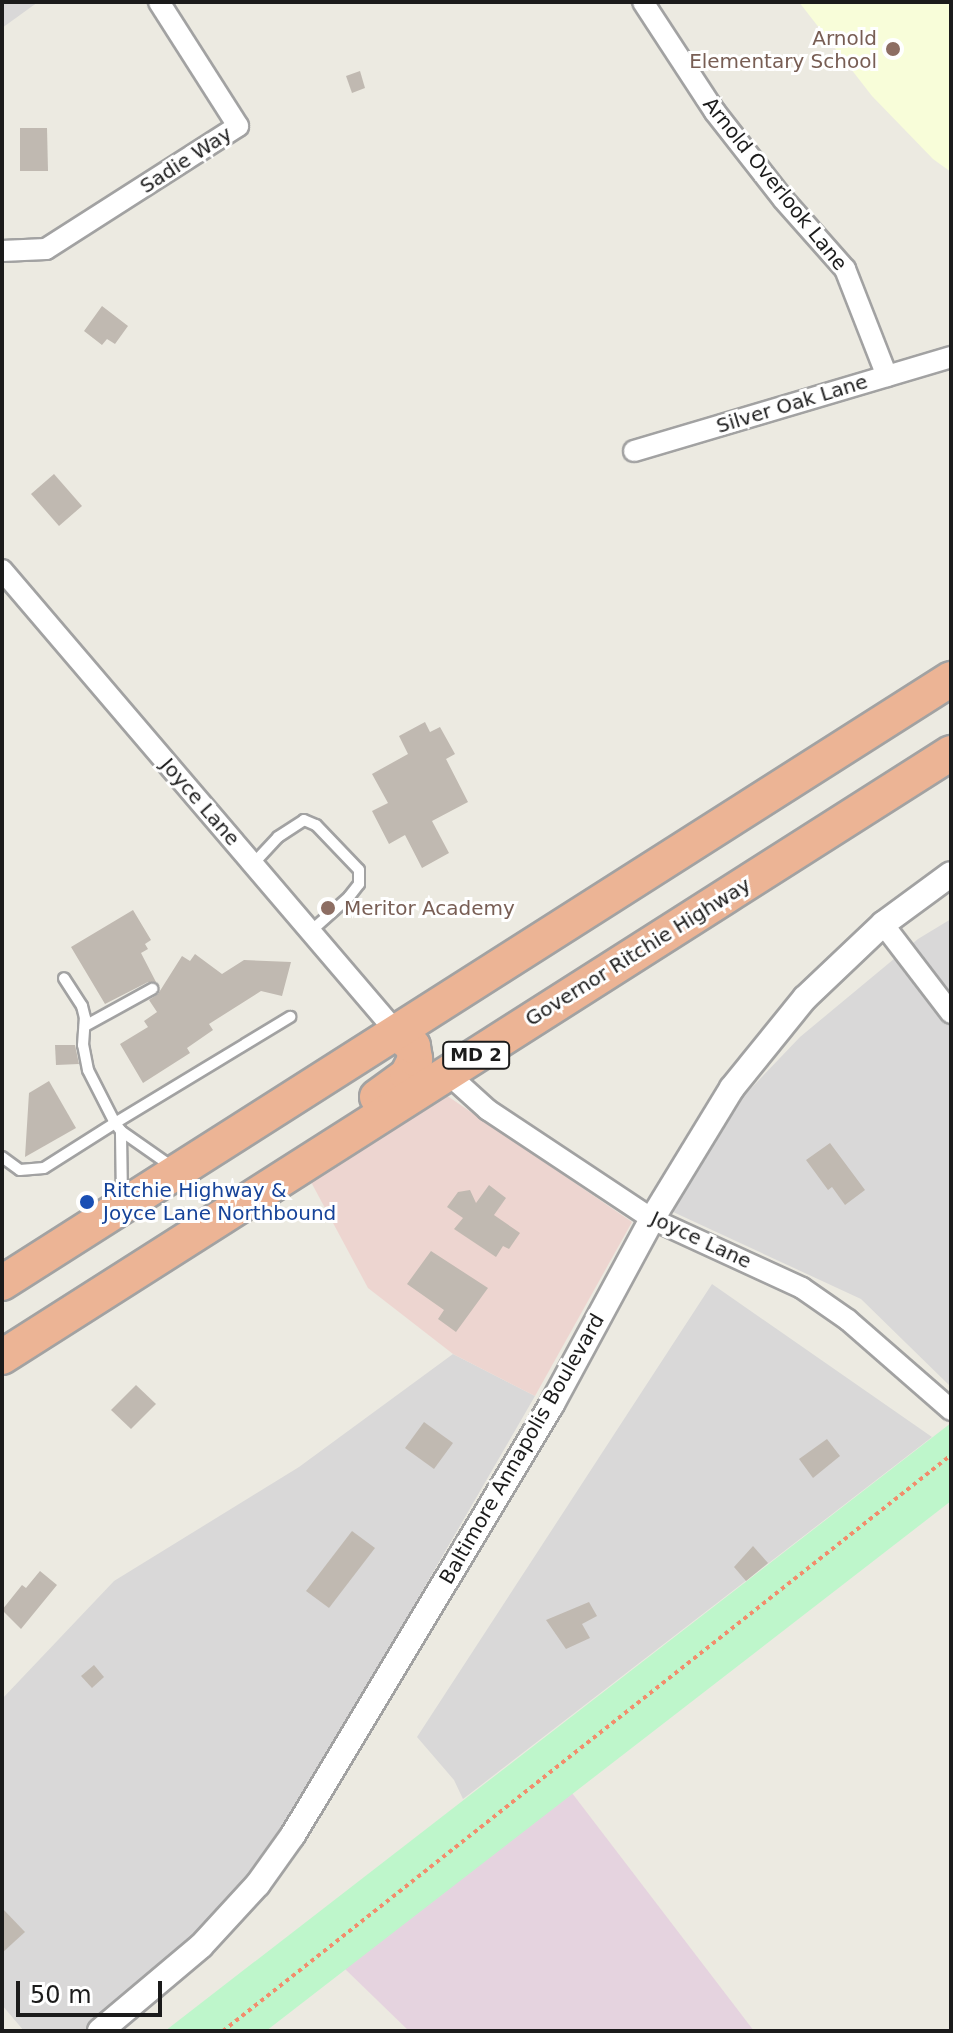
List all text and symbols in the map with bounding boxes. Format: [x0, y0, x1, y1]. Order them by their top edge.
place label: Arnold Elementary School [689, 26, 877, 73]
marker: Arnold Elementary School [884, 40, 902, 58]
street label: Arnold Overlook Lane [698, 93, 852, 275]
street label: Sadie Way [136, 121, 236, 199]
street label: Silver Oak Lane [713, 370, 871, 438]
street label: Joyce Lane [156, 753, 244, 851]
street label: Governor Ritchie Highway [521, 873, 755, 1031]
place label: Meritor Academy [344, 896, 515, 920]
marker: Meritor Academy [319, 899, 337, 917]
road number: MD 2 [442, 1041, 510, 1069]
place label: Ritchie Highway & Joyce Lane Northbound [103, 1178, 336, 1225]
marker: Ritchie Highway & Joyce Lane Northbound [78, 1193, 96, 1211]
street label: Joyce Lane [647, 1206, 755, 1274]
street label: Baltimore Annapolis Boulevard [435, 1309, 609, 1589]
scale bar [20, 1965, 166, 2015]
text: 50 m [30, 1981, 92, 2009]

